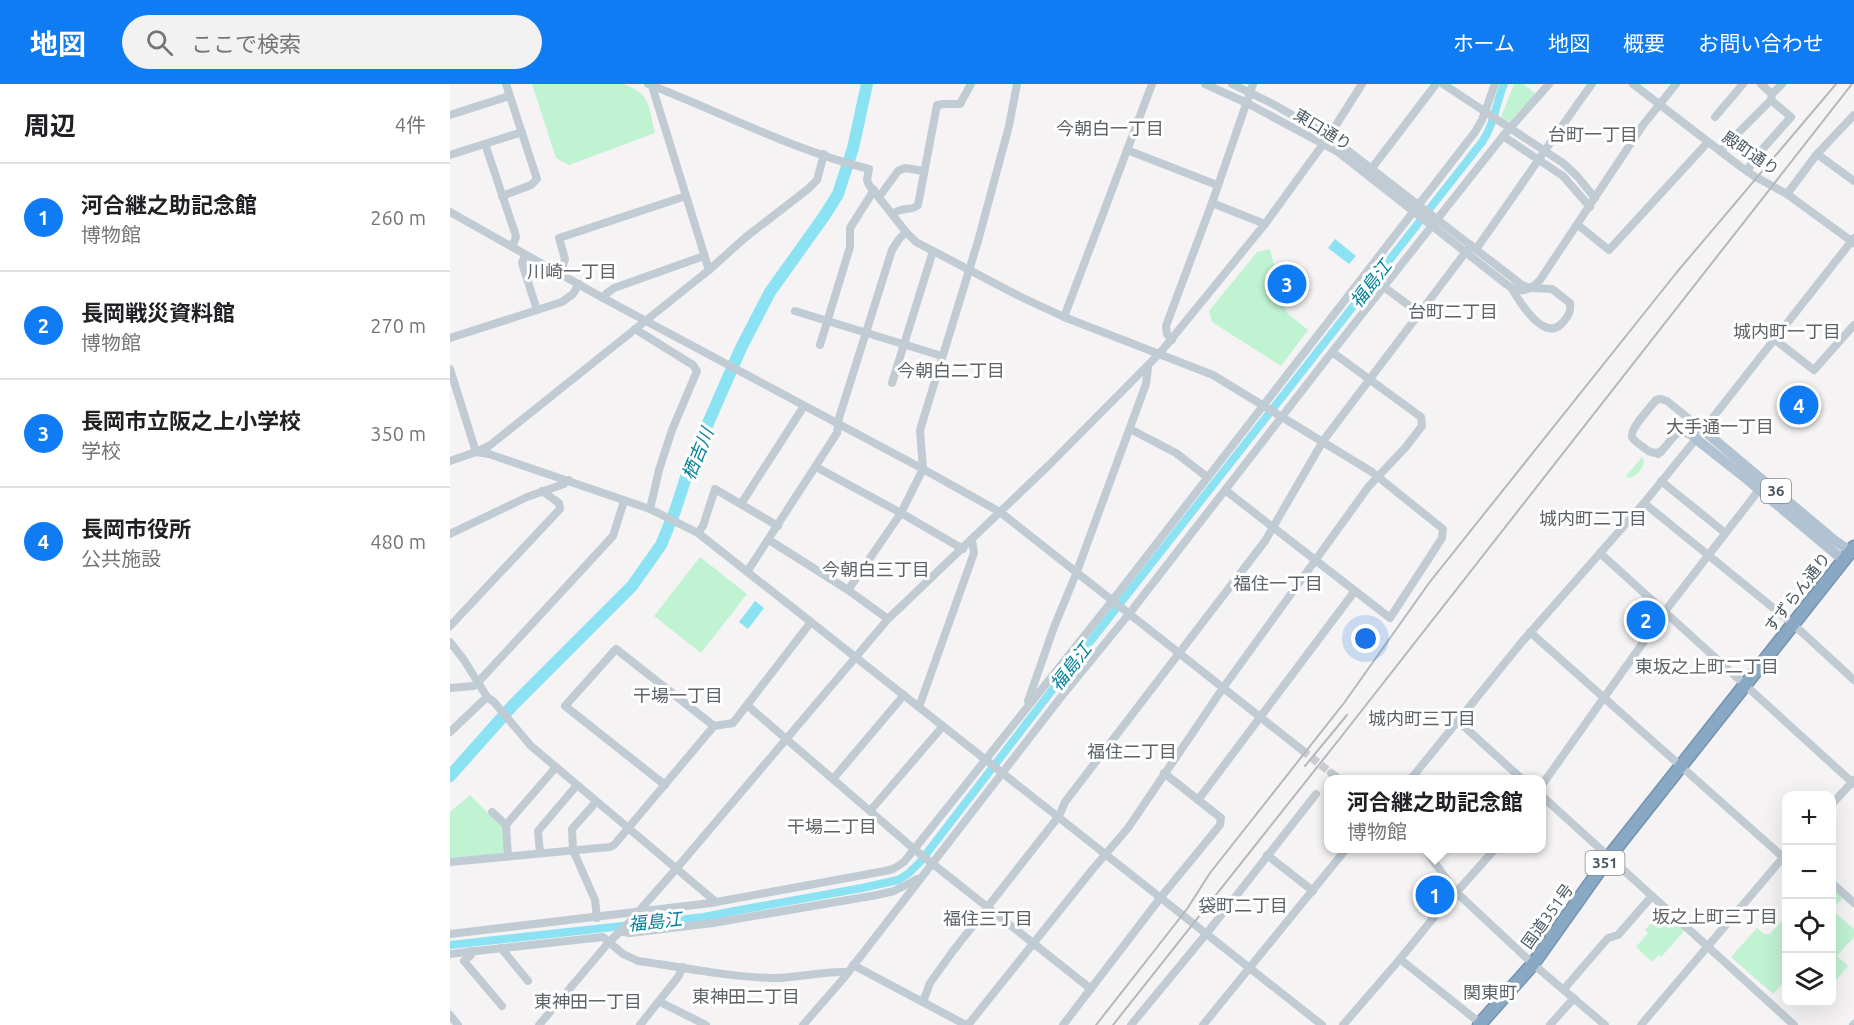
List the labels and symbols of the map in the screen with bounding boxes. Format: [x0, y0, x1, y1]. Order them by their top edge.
street label: 東口通り [1291, 105, 1355, 153]
district label: 今朝白一丁目 [1056, 118, 1164, 138]
district label: 台町一丁目 [1548, 124, 1638, 144]
street label: 殿町通り [1719, 128, 1783, 178]
water label: 福島江 [1346, 254, 1396, 311]
district label: 川崎一丁目 [527, 261, 617, 281]
pin: 3 [1268, 262, 1306, 306]
district label: 台町二丁目 [1408, 301, 1498, 321]
district label: 城内町一丁目 [1733, 321, 1841, 341]
district label: 今朝白二丁目 [897, 360, 1005, 380]
pin: 4 [1780, 382, 1818, 428]
district label: 大手通一丁目 [1666, 416, 1774, 436]
water label: 栖吉川 [678, 423, 717, 482]
road number: 36 [1761, 479, 1791, 503]
district label: 城内町二丁目 [1539, 508, 1647, 528]
street label: すずらん通り [1760, 549, 1834, 635]
district label: 今朝白三丁目 [822, 559, 930, 579]
district label: 福住一丁目 [1233, 573, 1323, 593]
pin: 2 [1626, 598, 1666, 642]
your location [1351, 624, 1380, 653]
water label: 福島江 [1046, 637, 1096, 694]
district label: 東坂之上町二丁目 [1635, 656, 1779, 676]
district label: 干場一丁目 [633, 685, 723, 705]
district label: 城内町三丁目 [1368, 708, 1476, 728]
district label: 福住二丁目 [1087, 741, 1177, 761]
district label: 干場二丁目 [787, 816, 877, 836]
road number: 351 [1586, 851, 1624, 875]
pin: 1 [1416, 872, 1454, 918]
street label: 国道351号 [1518, 880, 1576, 952]
district label: 袋町二丁目 [1198, 895, 1288, 915]
district label: 坂之上町三丁目 [1652, 906, 1778, 926]
water label: 福島江 [627, 908, 685, 934]
district label: 福住三丁目 [943, 908, 1033, 928]
district label: 関東町 [1463, 982, 1517, 1002]
district label: 東神田二丁目 [692, 986, 800, 1006]
district label: 東神田一丁目 [534, 991, 642, 1011]

